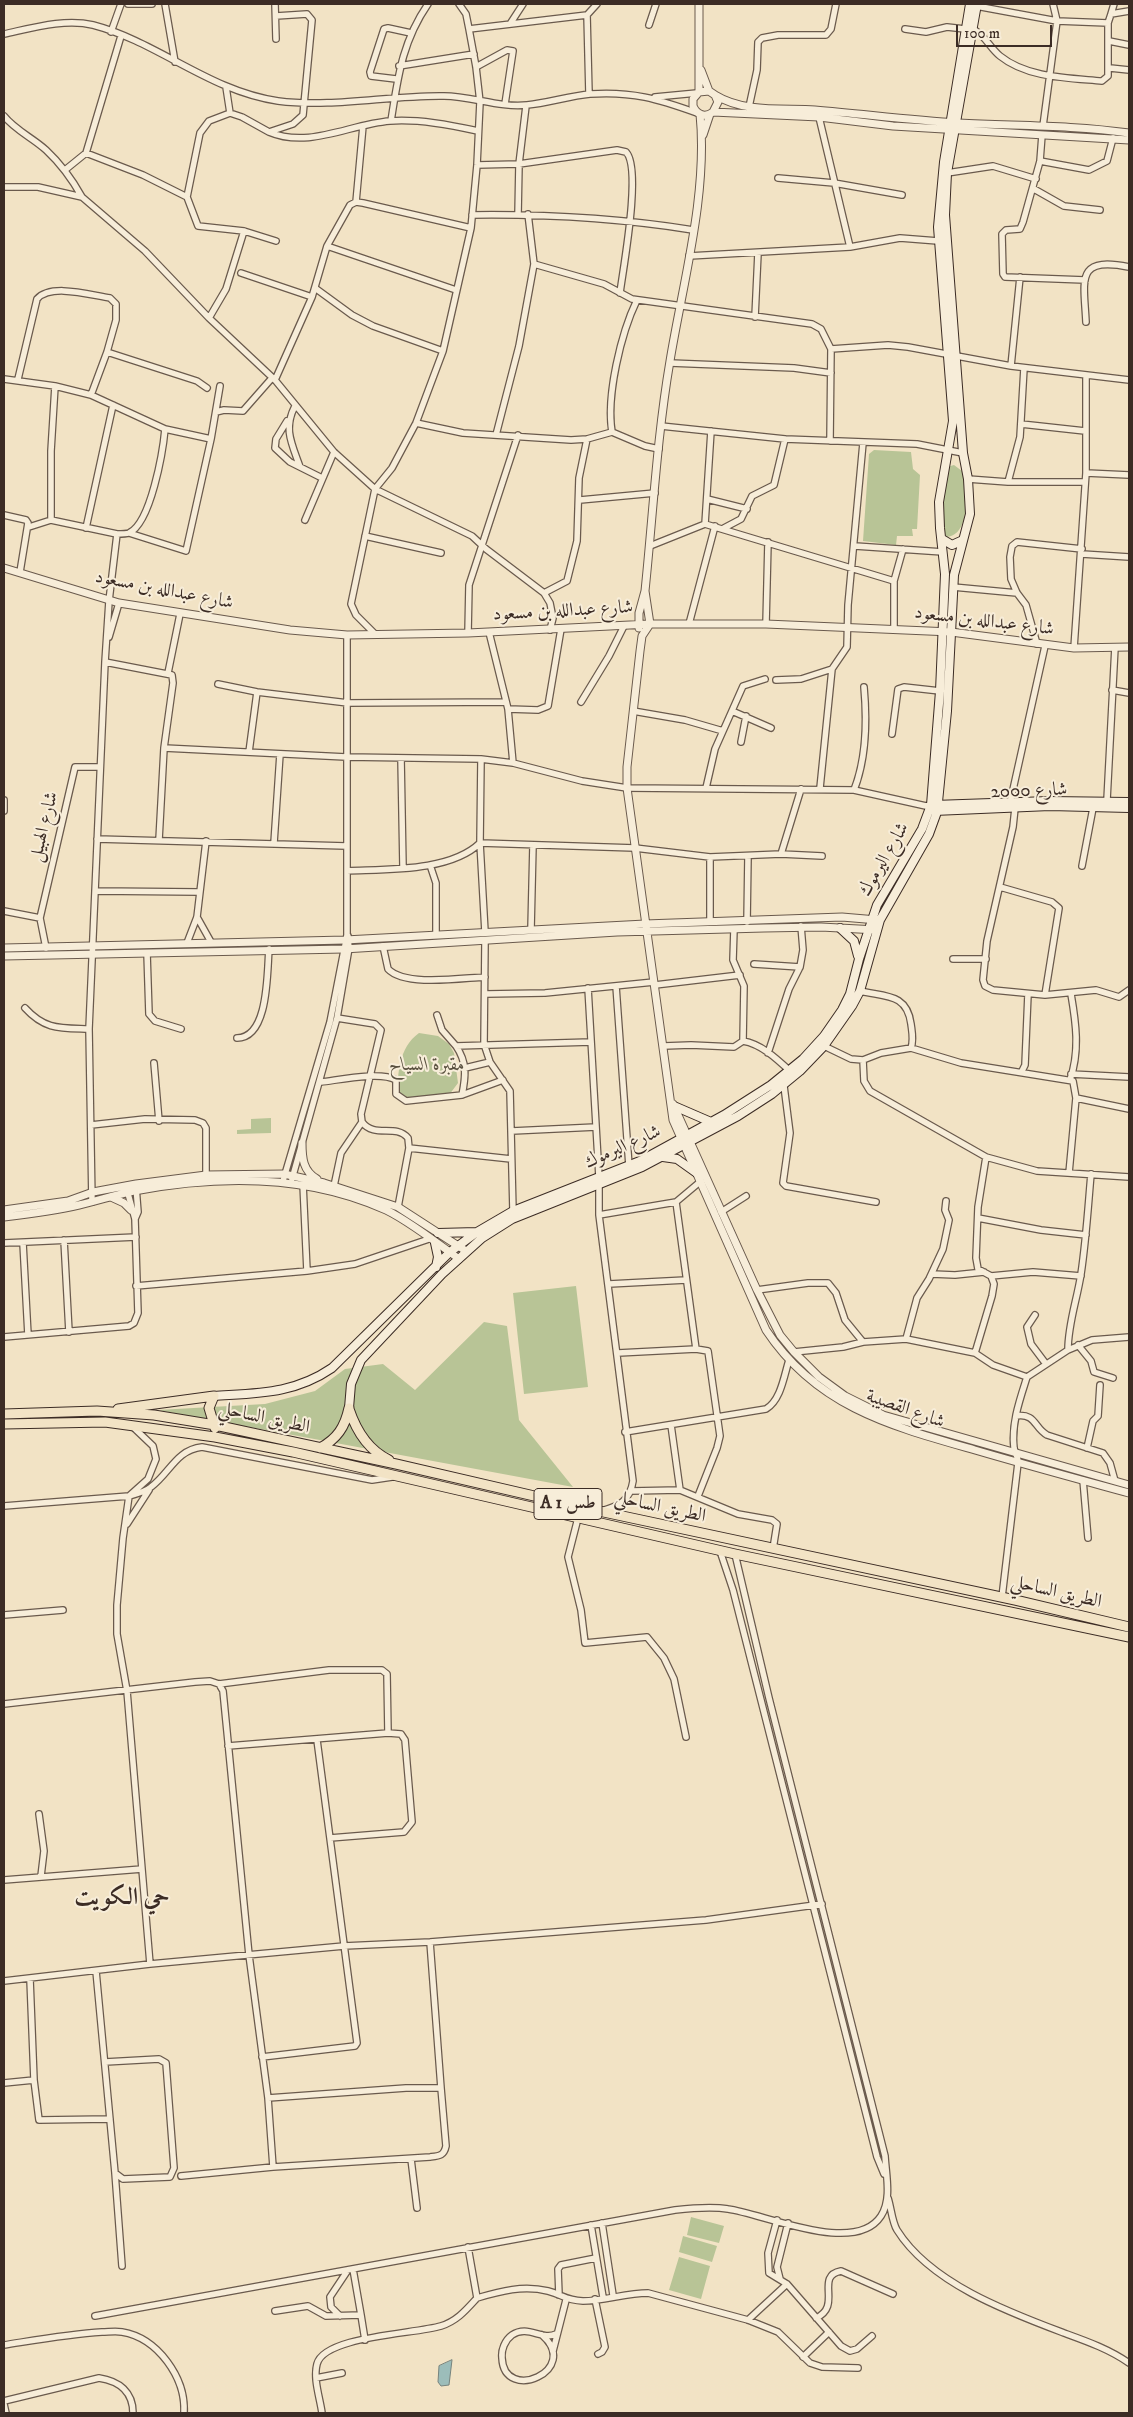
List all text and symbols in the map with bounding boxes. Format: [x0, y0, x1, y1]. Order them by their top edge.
scale bar [958, 15, 1054, 47]
text: 100 m [964, 24, 1000, 43]
street label: شارع عبدالله بن مسعود [93, 566, 235, 616]
street label: شارع عبدالله بن مسعود [492, 597, 634, 627]
street label: شارع عبدالله بن مسعود [913, 602, 1055, 642]
street label: شارع 2000 [990, 779, 1068, 805]
street label: شارع الهبيل [25, 790, 65, 864]
street label: شارع اليرموك [855, 819, 915, 901]
park label: مقبرة السياح [389, 1055, 465, 1077]
street label: شارع اليرموك [581, 1121, 665, 1175]
street label: شارع القصيبة [863, 1385, 947, 1435]
street label: الطريق الساحلي [216, 1398, 312, 1440]
street label: الطريق الساحلي [612, 1487, 708, 1529]
road number: A 1 طس [534, 1488, 602, 1520]
street label: الطريق الساحلي [1008, 1571, 1104, 1615]
district label: حي الكويت [74, 1885, 170, 1913]

